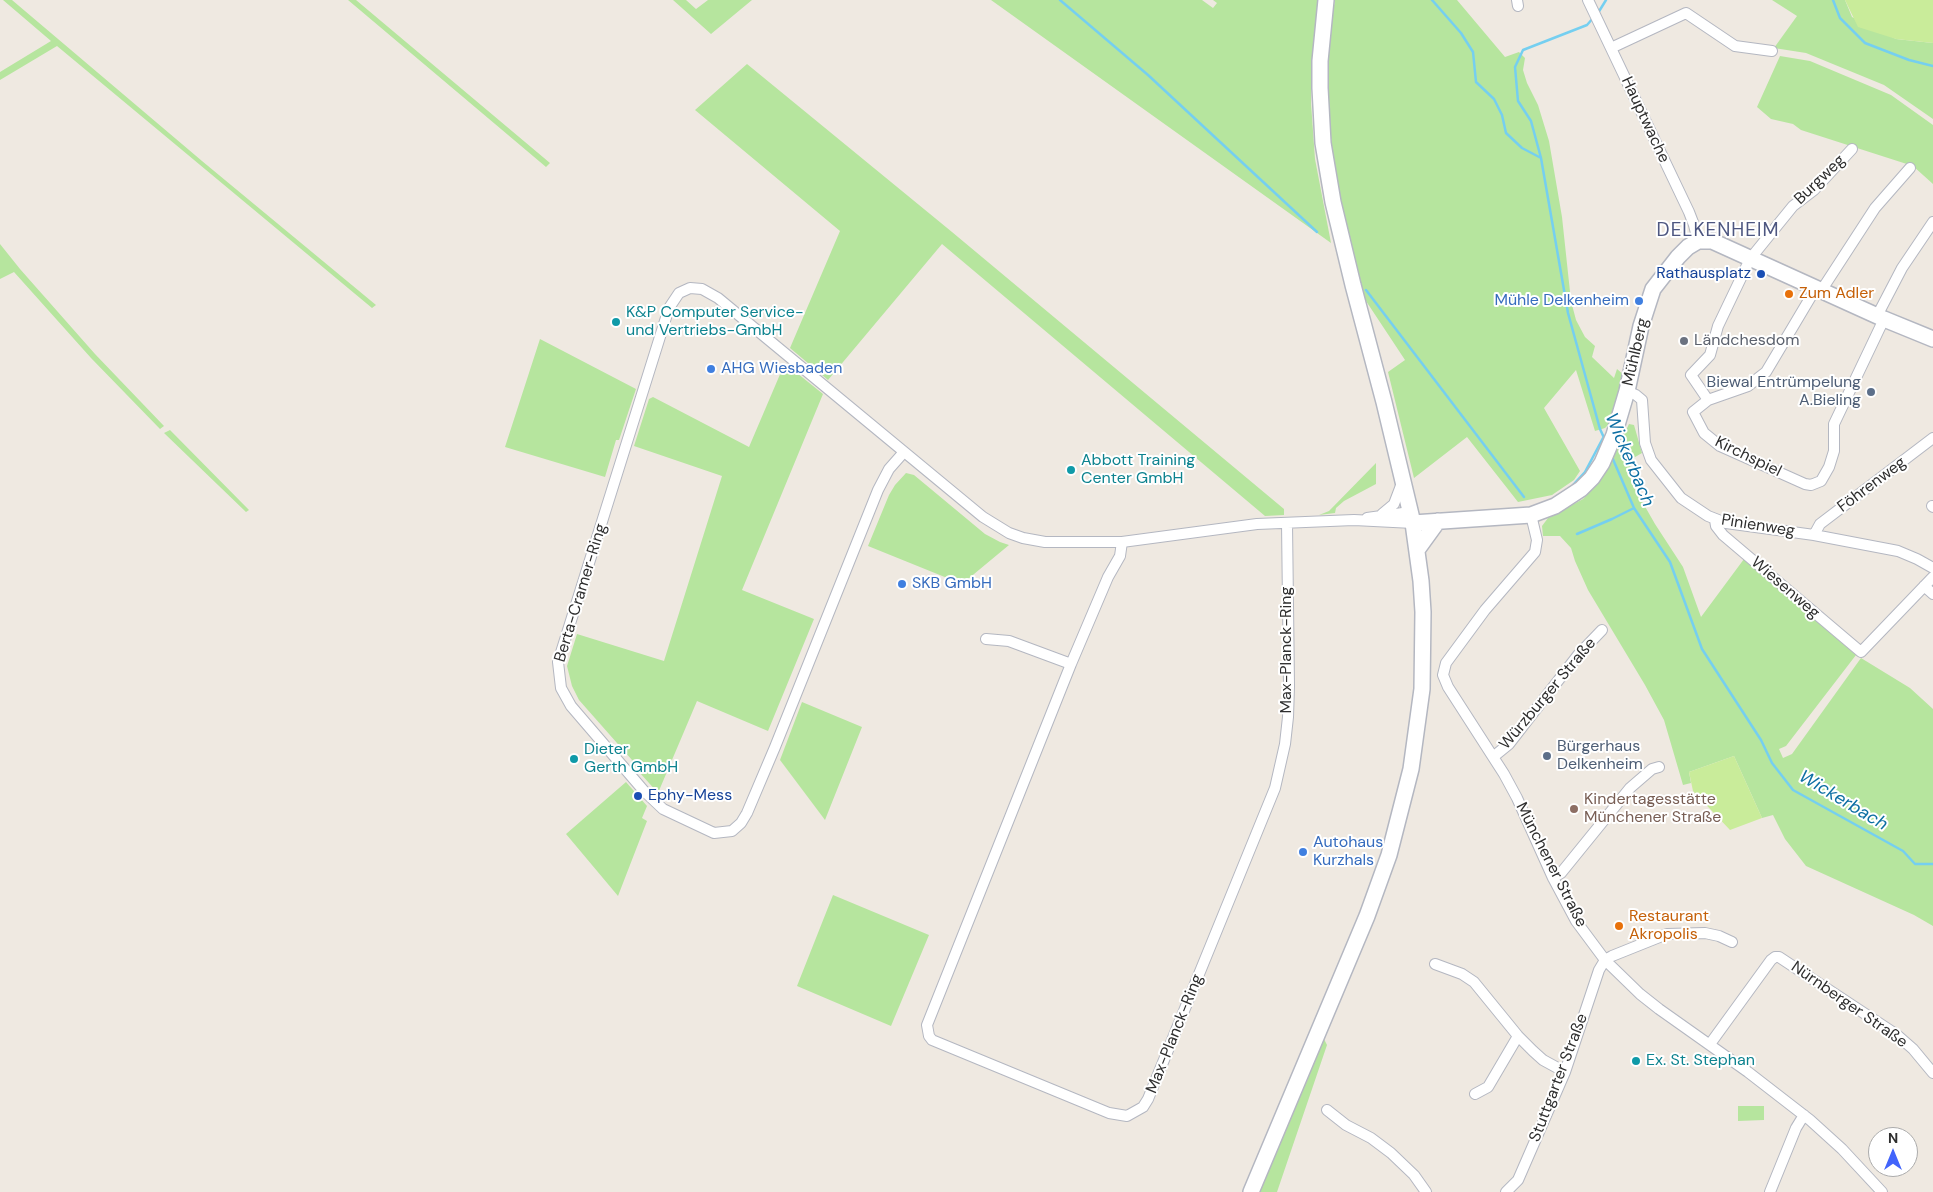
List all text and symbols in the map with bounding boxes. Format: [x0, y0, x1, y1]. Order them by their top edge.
street label: Hauptwache [1617, 74, 1673, 166]
street label: Burgweg [1791, 151, 1849, 209]
district label: DELKENHEIM [1655, 220, 1781, 242]
place label: Rathausplatz [1656, 264, 1751, 284]
marker: Rathausplatz [1755, 268, 1767, 280]
place label: Zum Adler [1799, 284, 1874, 304]
marker: Zum Adler [1783, 288, 1795, 300]
place label: Mühle Delkenheim [1494, 291, 1629, 311]
marker: Mühle Delkenheim [1633, 295, 1645, 307]
place label: K&P Computer Service- und Vertriebs-GmbH [626, 303, 804, 341]
marker: K&P Computer Service- und Vertriebs-GmbH [610, 316, 622, 328]
street label: Mühlberg [1619, 316, 1653, 388]
place label: Ländchesdom [1694, 331, 1800, 351]
marker: Ländchesdom [1678, 335, 1690, 347]
place label: AHG Wiesbaden [721, 359, 842, 379]
marker: AHG Wiesbaden [705, 363, 717, 375]
place label: Biewal Entrümpelung A.Bieling [1707, 373, 1861, 411]
marker: Biewal Entrümpelung A.Bieling [1865, 386, 1877, 398]
water label: Wickerbach [1600, 410, 1658, 510]
street label: Kirchspiel [1712, 433, 1784, 481]
place label: Abbott Training Center GmbH [1081, 451, 1195, 489]
street label: Föhrenweg [1834, 453, 1910, 517]
marker: Abbott Training Center GmbH [1065, 464, 1077, 476]
street label: Pinienweg [1720, 511, 1796, 541]
street label: Berta-Cramer-Ring [551, 521, 611, 665]
street label: Wiesenweg [1747, 553, 1823, 623]
place label: SKB GmbH [912, 574, 992, 594]
marker: SKB GmbH [896, 578, 908, 590]
street label: Max-Planck-Ring [1277, 587, 1297, 713]
street label: Würzburger Straße [1496, 634, 1600, 754]
place label: Bürgerhaus Delkenheim [1557, 737, 1643, 775]
place label: Dieter Gerth GmbH [584, 740, 678, 778]
marker: Bürgerhaus Delkenheim [1541, 750, 1553, 762]
marker: Dieter Gerth GmbH [568, 753, 580, 765]
water label: Wickerbach [1795, 766, 1891, 836]
place label: Ephy-Mess [648, 786, 732, 806]
marker: Ephy-Mess [632, 790, 644, 802]
place label: Kindertagesstätte Münchener Straße [1584, 790, 1721, 828]
street label: Münchener Straße [1511, 799, 1591, 931]
marker: Kindertagesstätte Münchener Straße [1568, 803, 1580, 815]
place label: Autohaus Kurzhals [1313, 833, 1383, 871]
marker: Autohaus Kurzhals [1297, 846, 1309, 858]
place label: Restaurant Akropolis [1629, 907, 1709, 945]
marker: Restaurant Akropolis [1613, 920, 1625, 932]
street label: Nürnberger Straße [1787, 958, 1911, 1052]
street label: Max-Planck-Ring [1142, 972, 1208, 1096]
street label: Stuttgarter Straße [1526, 1011, 1592, 1145]
place label: Ex. St. Stephan [1646, 1051, 1755, 1071]
marker: Ex. St. Stephan [1630, 1055, 1642, 1067]
north arrow [1868, 1127, 1918, 1177]
text: N [1888, 1129, 1898, 1147]

